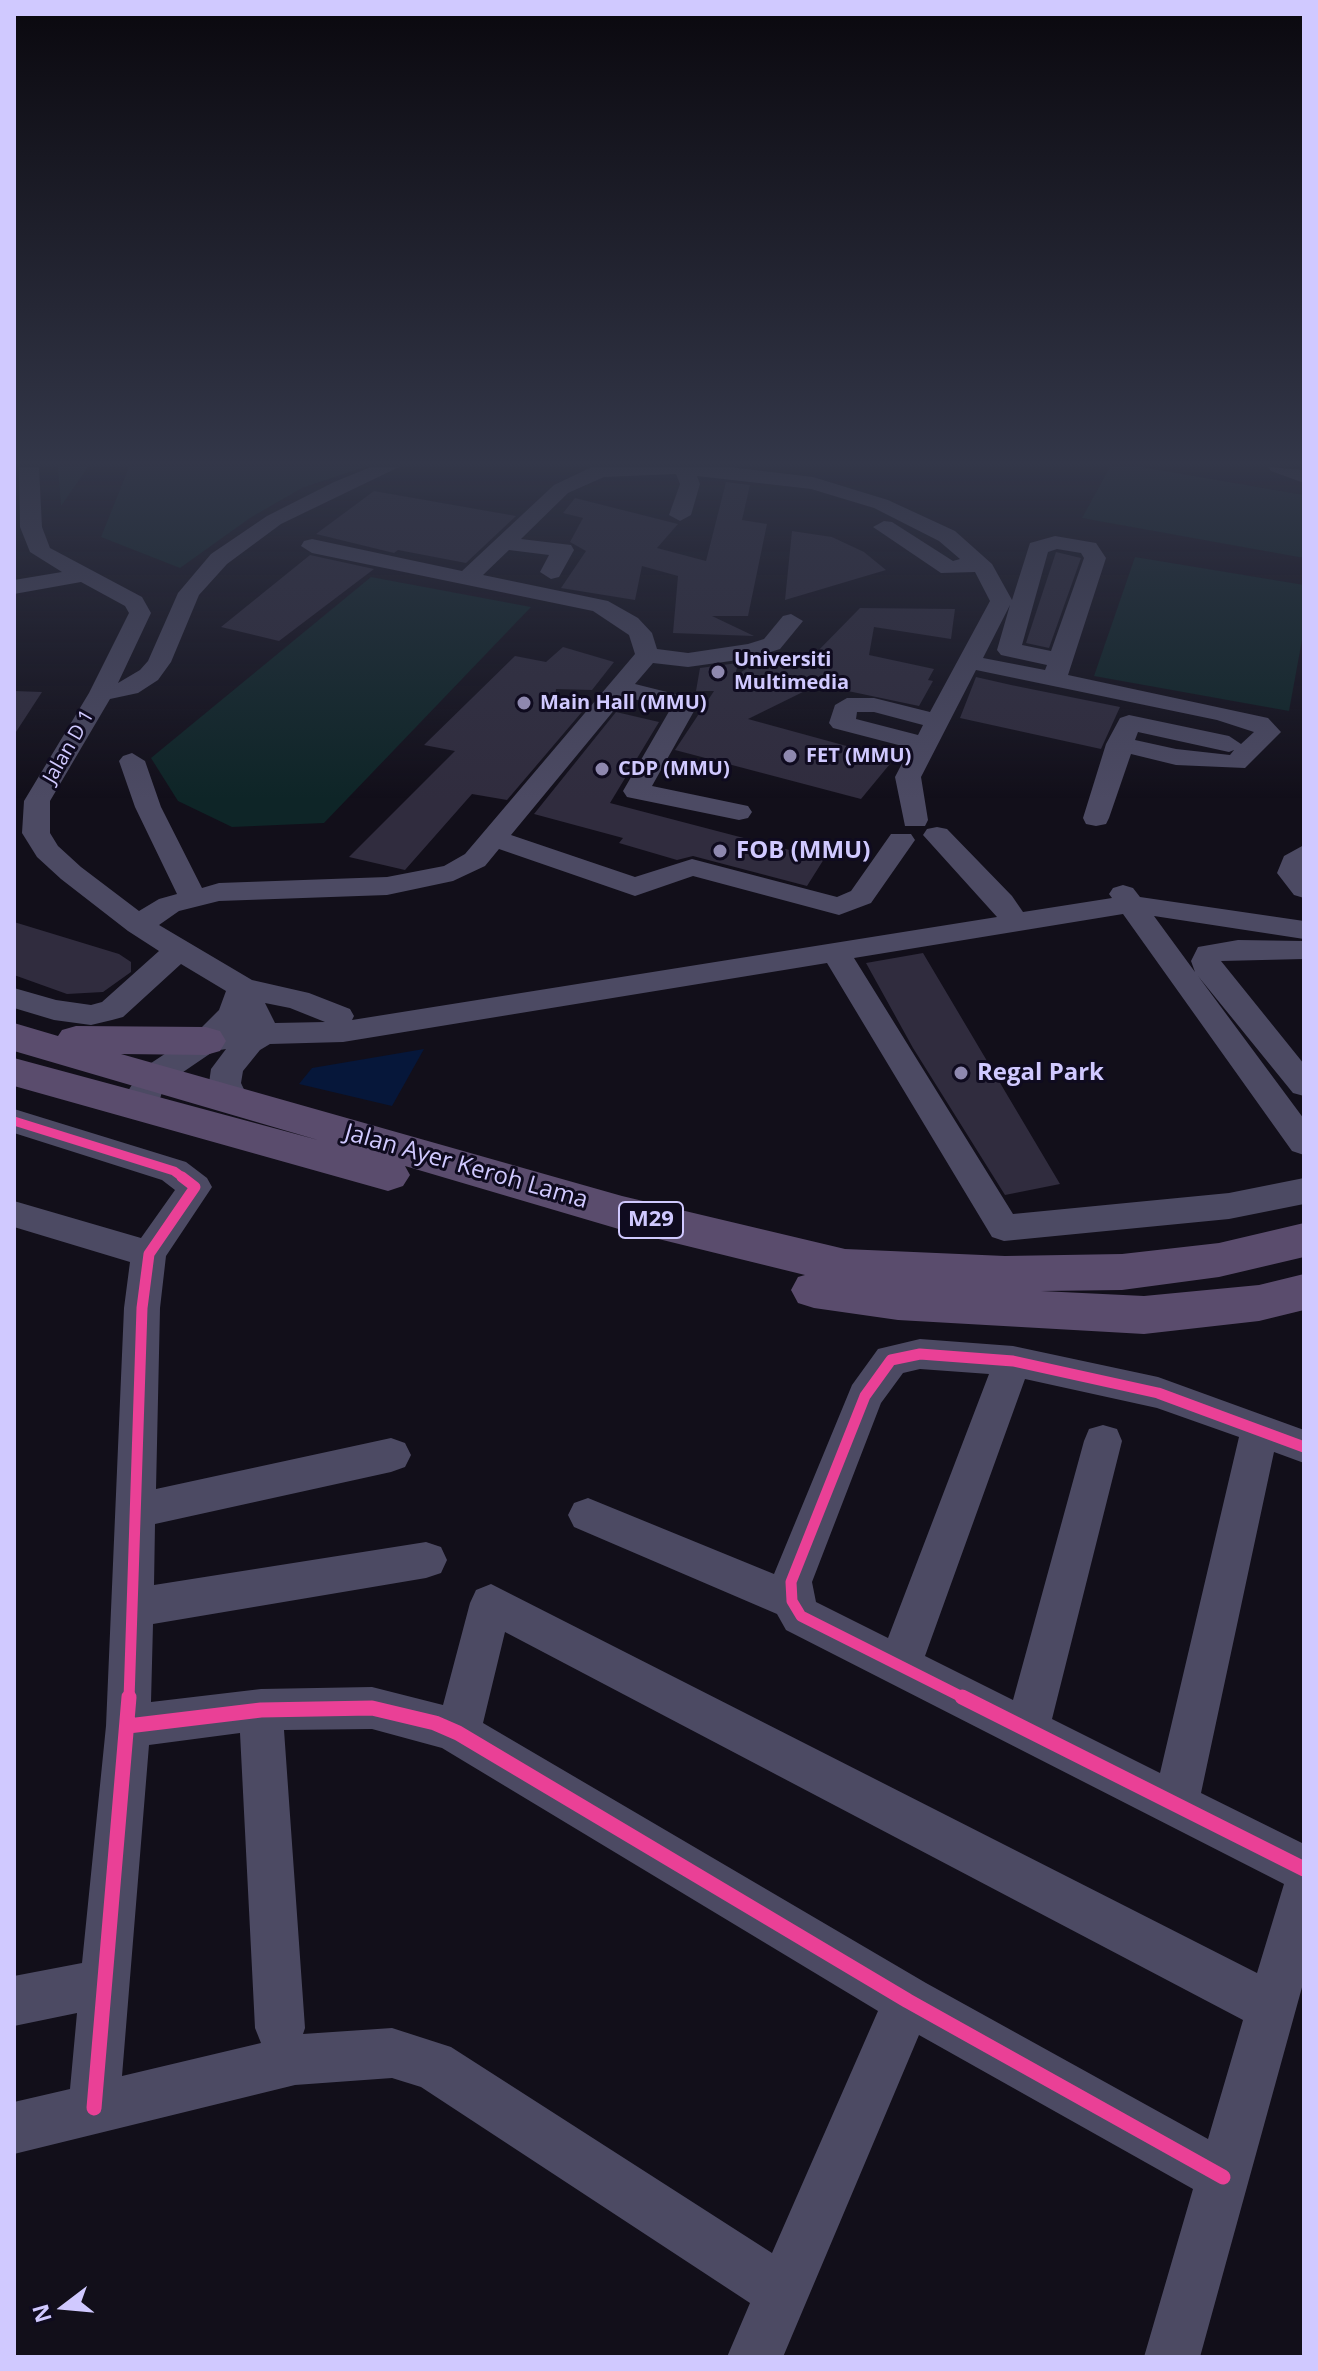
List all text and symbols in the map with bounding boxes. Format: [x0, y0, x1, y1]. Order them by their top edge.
place label: Universiti Multimedia [734, 648, 849, 695]
marker: Universiti Multimedia [709, 663, 727, 681]
place label: Main Hall (MMU) [540, 691, 707, 715]
marker: Main Hall (MMU) [515, 694, 533, 712]
street label: Jalan D 1 [38, 706, 100, 788]
place label: FET (MMU) [806, 744, 911, 768]
marker: FET (MMU) [781, 747, 799, 765]
place label: CDP (MMU) [618, 757, 730, 781]
marker: CDP (MMU) [593, 760, 611, 778]
place label: FOB (MMU) [736, 837, 870, 865]
marker: FOB (MMU) [711, 842, 729, 860]
place label: Regal Park [977, 1059, 1104, 1087]
marker: Regal Park [952, 1064, 970, 1082]
street label: Jalan Ayer Keroh Lama [341, 1118, 591, 1216]
road number: M29 [619, 1202, 683, 1238]
north arrow [24, 2267, 104, 2347]
text: N [24, 2301, 58, 2326]

